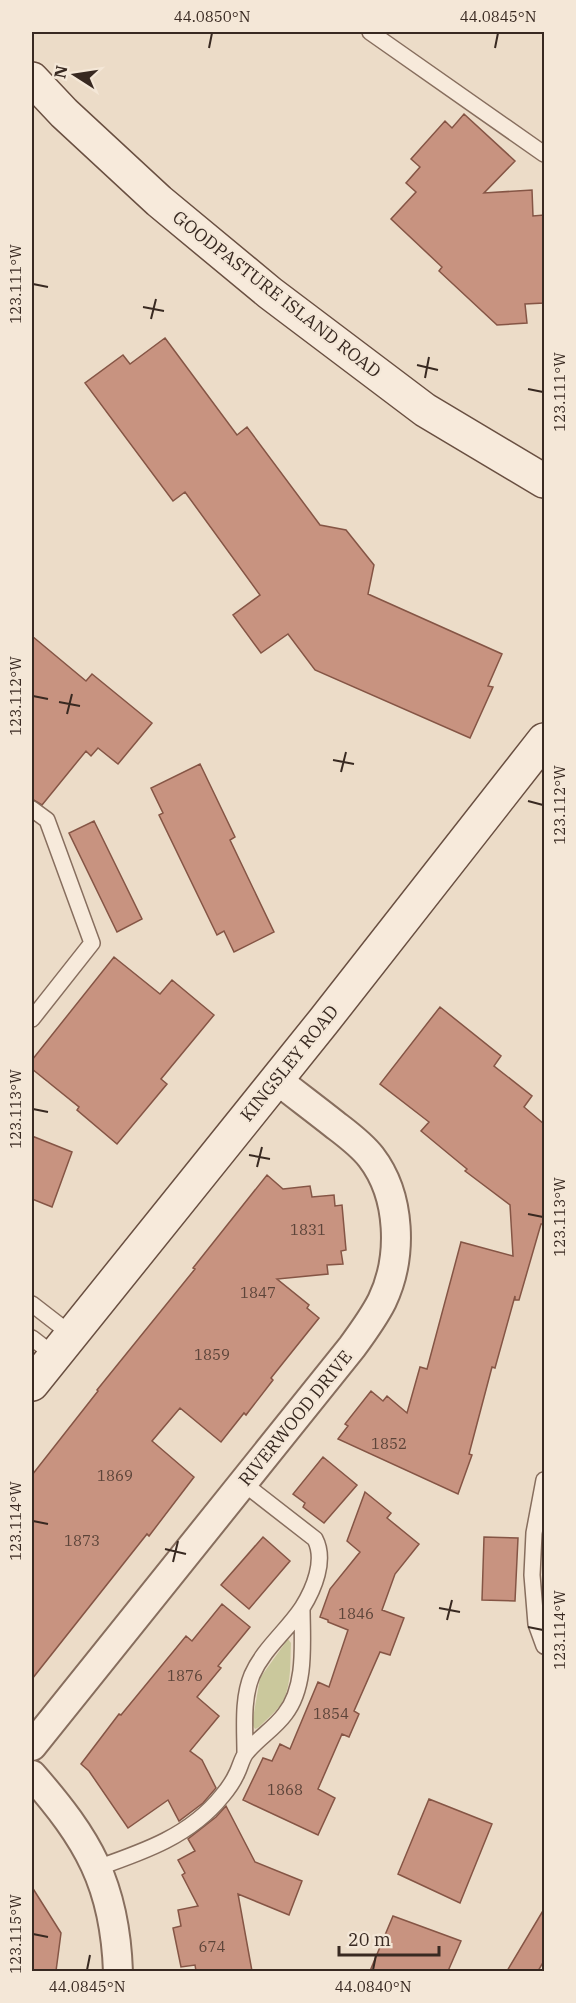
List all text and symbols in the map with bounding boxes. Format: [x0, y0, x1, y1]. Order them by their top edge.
text: 44.0850°N [174, 7, 250, 26]
text: 44.0845°N [460, 7, 536, 26]
north arrow [45, 45, 105, 105]
text: N [49, 64, 71, 80]
street label: GOODPASTURE ISLAND ROAD [168, 205, 386, 383]
text: 123.111°W [6, 244, 25, 324]
text: 123.111°W [550, 352, 569, 432]
text: 123.112°W [6, 656, 25, 736]
text: 123.112°W [550, 765, 569, 845]
street label: KINGSLEY ROAD [235, 1000, 343, 1126]
text: 123.113°W [6, 1069, 25, 1149]
text: 123.113°W [550, 1177, 569, 1257]
house number: 1831 [290, 1220, 326, 1239]
house number: 1847 [240, 1283, 276, 1302]
house number: 1859 [194, 1345, 230, 1364]
street label: RIVERWOOD DRIVE [233, 1345, 357, 1491]
house number: 1852 [371, 1434, 407, 1453]
house number: 1869 [97, 1466, 133, 1485]
text: 123.114°W [6, 1481, 25, 1561]
house number: 1873 [64, 1531, 100, 1550]
text: 123.114°W [550, 1590, 569, 1670]
house number: 1846 [338, 1604, 374, 1623]
house number: 1876 [167, 1666, 203, 1685]
house number: 1854 [313, 1704, 349, 1723]
house number: 1868 [267, 1780, 303, 1799]
text: 123.115°W [6, 1894, 25, 1974]
scale bar [339, 1919, 440, 1957]
text: 20 m [348, 1928, 391, 1951]
house number: 674 [198, 1937, 226, 1956]
text: 44.0845°N [49, 1977, 125, 1996]
text: 44.0840°N [335, 1977, 411, 1996]

